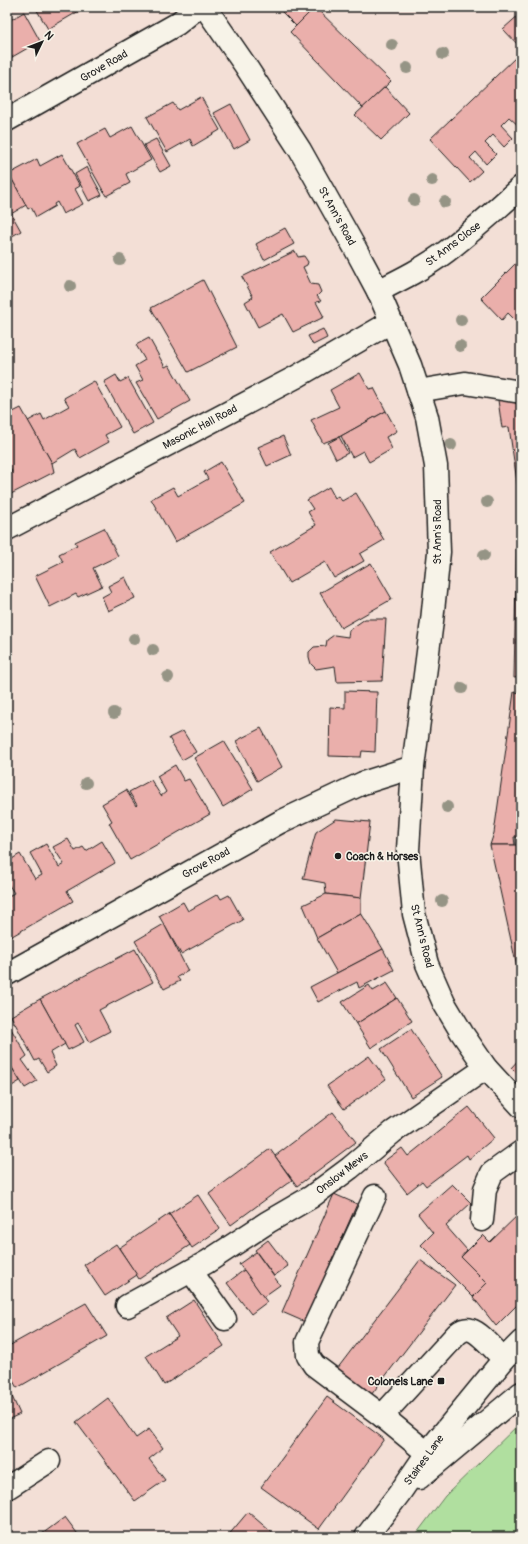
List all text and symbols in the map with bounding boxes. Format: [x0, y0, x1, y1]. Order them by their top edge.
north arrow [22, 22, 62, 62]
text: N [42, 28, 57, 43]
street label: Grove Road [78, 47, 130, 85]
street label: St Ann's Road [316, 184, 358, 248]
street label: St Anns Close [423, 219, 484, 269]
street label: Masonic Hall Road [161, 402, 239, 452]
street label: St Ann's Road [431, 499, 444, 565]
street label: Grove Road [180, 845, 232, 881]
place label: Coach & Horses [346, 850, 418, 863]
marker: Coach & Horses [333, 851, 343, 861]
street label: St Ann's Road [408, 903, 436, 969]
street label: Onslow Mews [314, 1149, 370, 1197]
place label: Colonels Lane [368, 1375, 434, 1388]
marker: Colonels Lane [436, 1376, 446, 1386]
street label: Staines Lane [401, 1432, 447, 1488]

